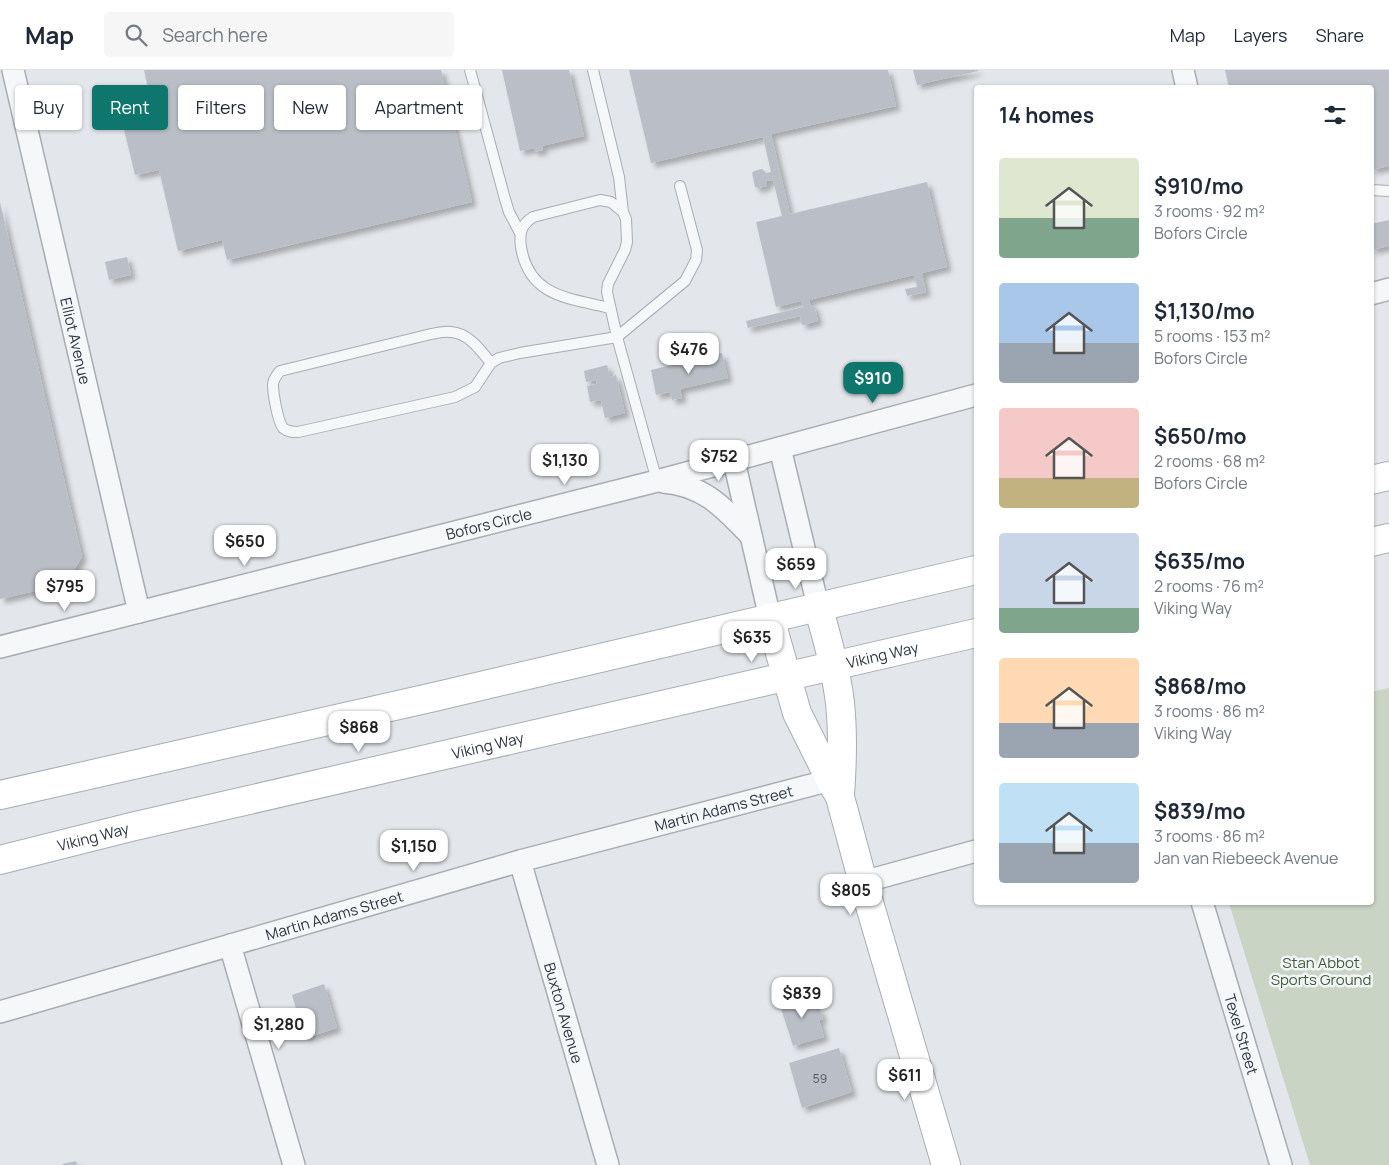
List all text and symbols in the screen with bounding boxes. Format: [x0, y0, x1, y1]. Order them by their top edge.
search box [104, 12, 454, 57]
text: Map [25, 18, 74, 51]
icon: search [122, 21, 150, 49]
text: Search here [162, 22, 268, 48]
text: Map [1170, 23, 1205, 47]
text: Layers [1233, 23, 1287, 47]
text: Share [1315, 23, 1364, 47]
chip: Buy [15, 85, 82, 130]
chip: Rent [92, 85, 168, 130]
chip: Filters [178, 85, 264, 130]
chip: New [274, 85, 346, 130]
chip: Apartment [356, 85, 482, 130]
text: 14 homes [999, 101, 1094, 129]
icon: filters [1321, 101, 1349, 129]
text: $910/mo [1154, 172, 1243, 200]
icon: home [1039, 178, 1099, 238]
text: 3 rooms · 92 m² [1154, 200, 1265, 222]
text: Bofors Circle [1154, 222, 1248, 244]
street label: Elliot Avenue [56, 295, 96, 386]
text: $1,130/mo [1154, 297, 1255, 325]
icon: home [1039, 303, 1099, 363]
text: 5 rooms · 153 m² [1154, 325, 1270, 347]
pin: $476 [659, 332, 719, 375]
text: $476 [670, 338, 708, 360]
text: Bofors Circle [1154, 347, 1248, 369]
pin: $910 [843, 362, 903, 404]
text: $910 [854, 367, 892, 389]
text: $650/mo [1154, 422, 1247, 450]
icon: home [1039, 428, 1099, 488]
pin: $752 [689, 440, 749, 482]
pin: $1,130 [524, 444, 606, 486]
text: $752 [700, 445, 738, 467]
text: $1,130 [542, 449, 588, 471]
text: 2 rooms · 68 m² [1154, 450, 1265, 472]
text: Bofors Circle [1154, 472, 1248, 494]
street label: Bofors Circle [443, 503, 534, 544]
pin: $650 [215, 524, 275, 567]
text: $650 [225, 530, 265, 552]
text: $635/mo [1154, 547, 1245, 575]
pin: $659 [766, 548, 826, 590]
text: $659 [776, 553, 816, 575]
icon: home [1039, 553, 1099, 613]
pin: $795 [35, 570, 95, 612]
text: $795 [46, 575, 84, 597]
text: 2 rooms · 76 m² [1154, 575, 1264, 597]
text: Viking Way [1154, 597, 1232, 619]
pin: $635 [722, 620, 782, 663]
text: $635 [733, 626, 771, 648]
street label: Viking Way [844, 636, 920, 673]
text: $868/mo [1154, 672, 1246, 700]
icon: home [1039, 678, 1099, 738]
text: 3 rooms · 86 m² [1154, 700, 1265, 722]
pin: $868 [329, 710, 389, 753]
text: $868 [339, 716, 379, 738]
text: Viking Way [1154, 722, 1232, 744]
street label: Viking Way [450, 727, 526, 764]
street label: Martin Adams Street [652, 780, 795, 836]
text: $839/mo [1154, 797, 1245, 825]
icon: home [1039, 803, 1099, 863]
street label: Viking Way [55, 817, 131, 856]
text: 3 rooms · 86 m² [1154, 825, 1265, 847]
pin: $1,150 [373, 830, 455, 872]
text: $1,150 [391, 835, 437, 857]
text: Jan van Riebeeck Avenue [1154, 847, 1338, 869]
pin: $805 [821, 874, 881, 916]
text: $805 [831, 879, 871, 901]
street label: Martin Adams Street [263, 885, 405, 945]
park label: Stan Abbot Sports Ground [1271, 952, 1371, 990]
street label: Buxton Avenue [539, 960, 589, 1066]
pin: $839 [772, 976, 832, 1019]
text: $839 [782, 982, 822, 1004]
street label: Texel Street [1220, 991, 1264, 1077]
pin: $1,280 [238, 1008, 320, 1050]
text: $1,280 [253, 1013, 305, 1035]
pin: $611 [875, 1058, 935, 1101]
text: $611 [888, 1064, 922, 1086]
house number: 59 [813, 1070, 827, 1087]

